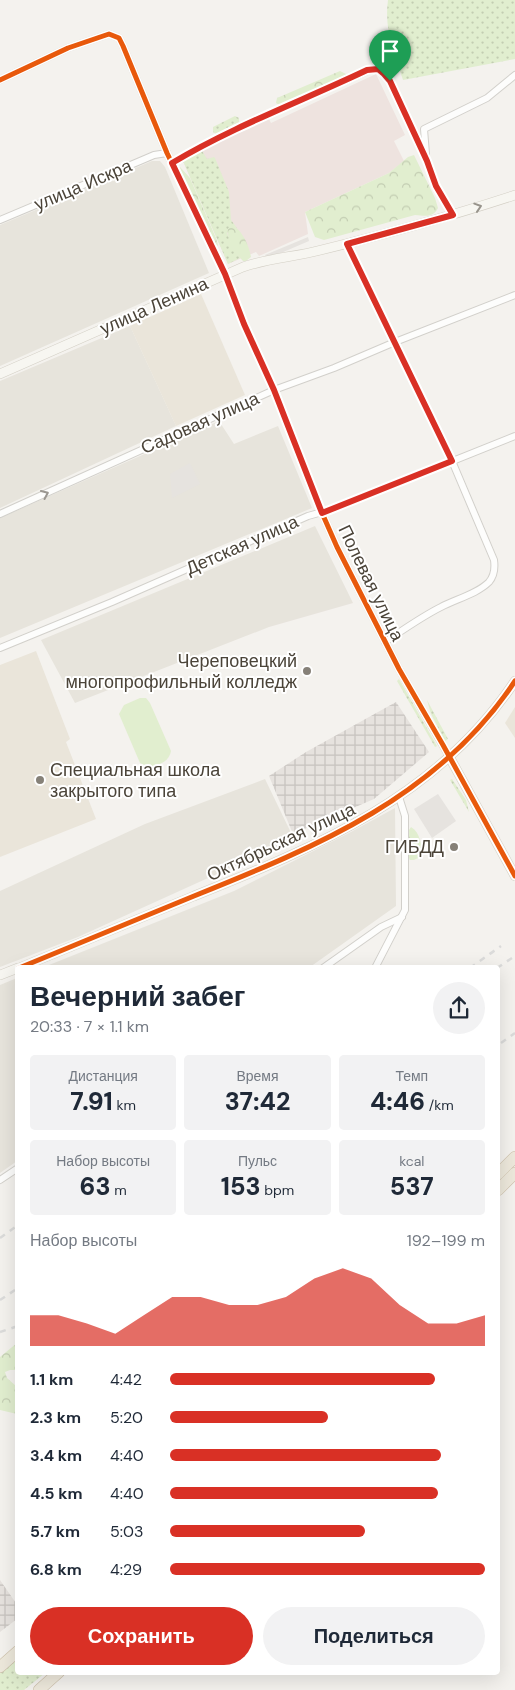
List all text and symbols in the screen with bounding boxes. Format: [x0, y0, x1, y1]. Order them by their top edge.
pin [369, 30, 411, 81]
icon: arrive [376, 37, 404, 65]
street label: улица Искра [30, 153, 137, 216]
one-way arrow [473, 203, 482, 213]
street label: улица Ленина [96, 271, 213, 341]
street label: Садовая улица [137, 386, 264, 460]
one-way arrow [39, 491, 48, 501]
street label: Детская улица [182, 509, 303, 581]
street label: Полевая улица [332, 521, 410, 646]
place label: Череповецкий многопрофильный колледж [65, 649, 297, 694]
marker: Череповецкий многопрофильный колледж [301, 665, 313, 677]
place label: Специальная школа закрытого типа [50, 758, 221, 803]
marker: Специальная школа закрытого типа [34, 774, 46, 786]
street label: Октябрьская улица [203, 797, 360, 887]
place label: ГИБДД [385, 835, 444, 859]
marker: ГИБДД [448, 841, 460, 853]
text: Вечерний забег [30, 978, 246, 1015]
button: share [433, 982, 485, 1034]
text: 20:33 · 7 × 1.1 km [30, 1016, 149, 1037]
text: Дистанция [68, 1067, 138, 1085]
text: Время [236, 1067, 279, 1085]
text: Темп [395, 1067, 428, 1085]
text: 7.91 [70, 1085, 113, 1118]
text: 37:42 [225, 1085, 290, 1118]
text: 4:46 [370, 1085, 425, 1118]
text: km [113, 1096, 136, 1114]
text: /km [425, 1096, 454, 1114]
text: Набор высоты [56, 1152, 150, 1170]
text: Пульс [238, 1152, 277, 1170]
text: kcal [399, 1152, 424, 1170]
text: 63 [80, 1170, 111, 1203]
text: 153 [221, 1170, 261, 1203]
text: 537 [390, 1170, 434, 1203]
text: m [111, 1181, 127, 1199]
text: bpm [261, 1181, 294, 1199]
text: Набор высоты [30, 1230, 137, 1251]
text: 192–199 m [407, 1230, 485, 1251]
text: 1.1 km [30, 1369, 73, 1390]
text: 4:42 [110, 1369, 142, 1390]
text: 2.3 km [30, 1407, 81, 1428]
text: 5:20 [110, 1407, 143, 1428]
text: 3.4 km [30, 1445, 82, 1466]
text: 4:40 [110, 1445, 144, 1466]
text: 4.5 km [30, 1483, 82, 1504]
text: 4:40 [110, 1483, 144, 1504]
text: 5.7 km [30, 1521, 80, 1542]
text: 5:03 [110, 1521, 143, 1542]
text: 6.8 km [30, 1559, 82, 1580]
text: 4:29 [110, 1559, 142, 1580]
button: Сохранить [30, 1607, 253, 1665]
button: Поделиться [263, 1607, 485, 1665]

